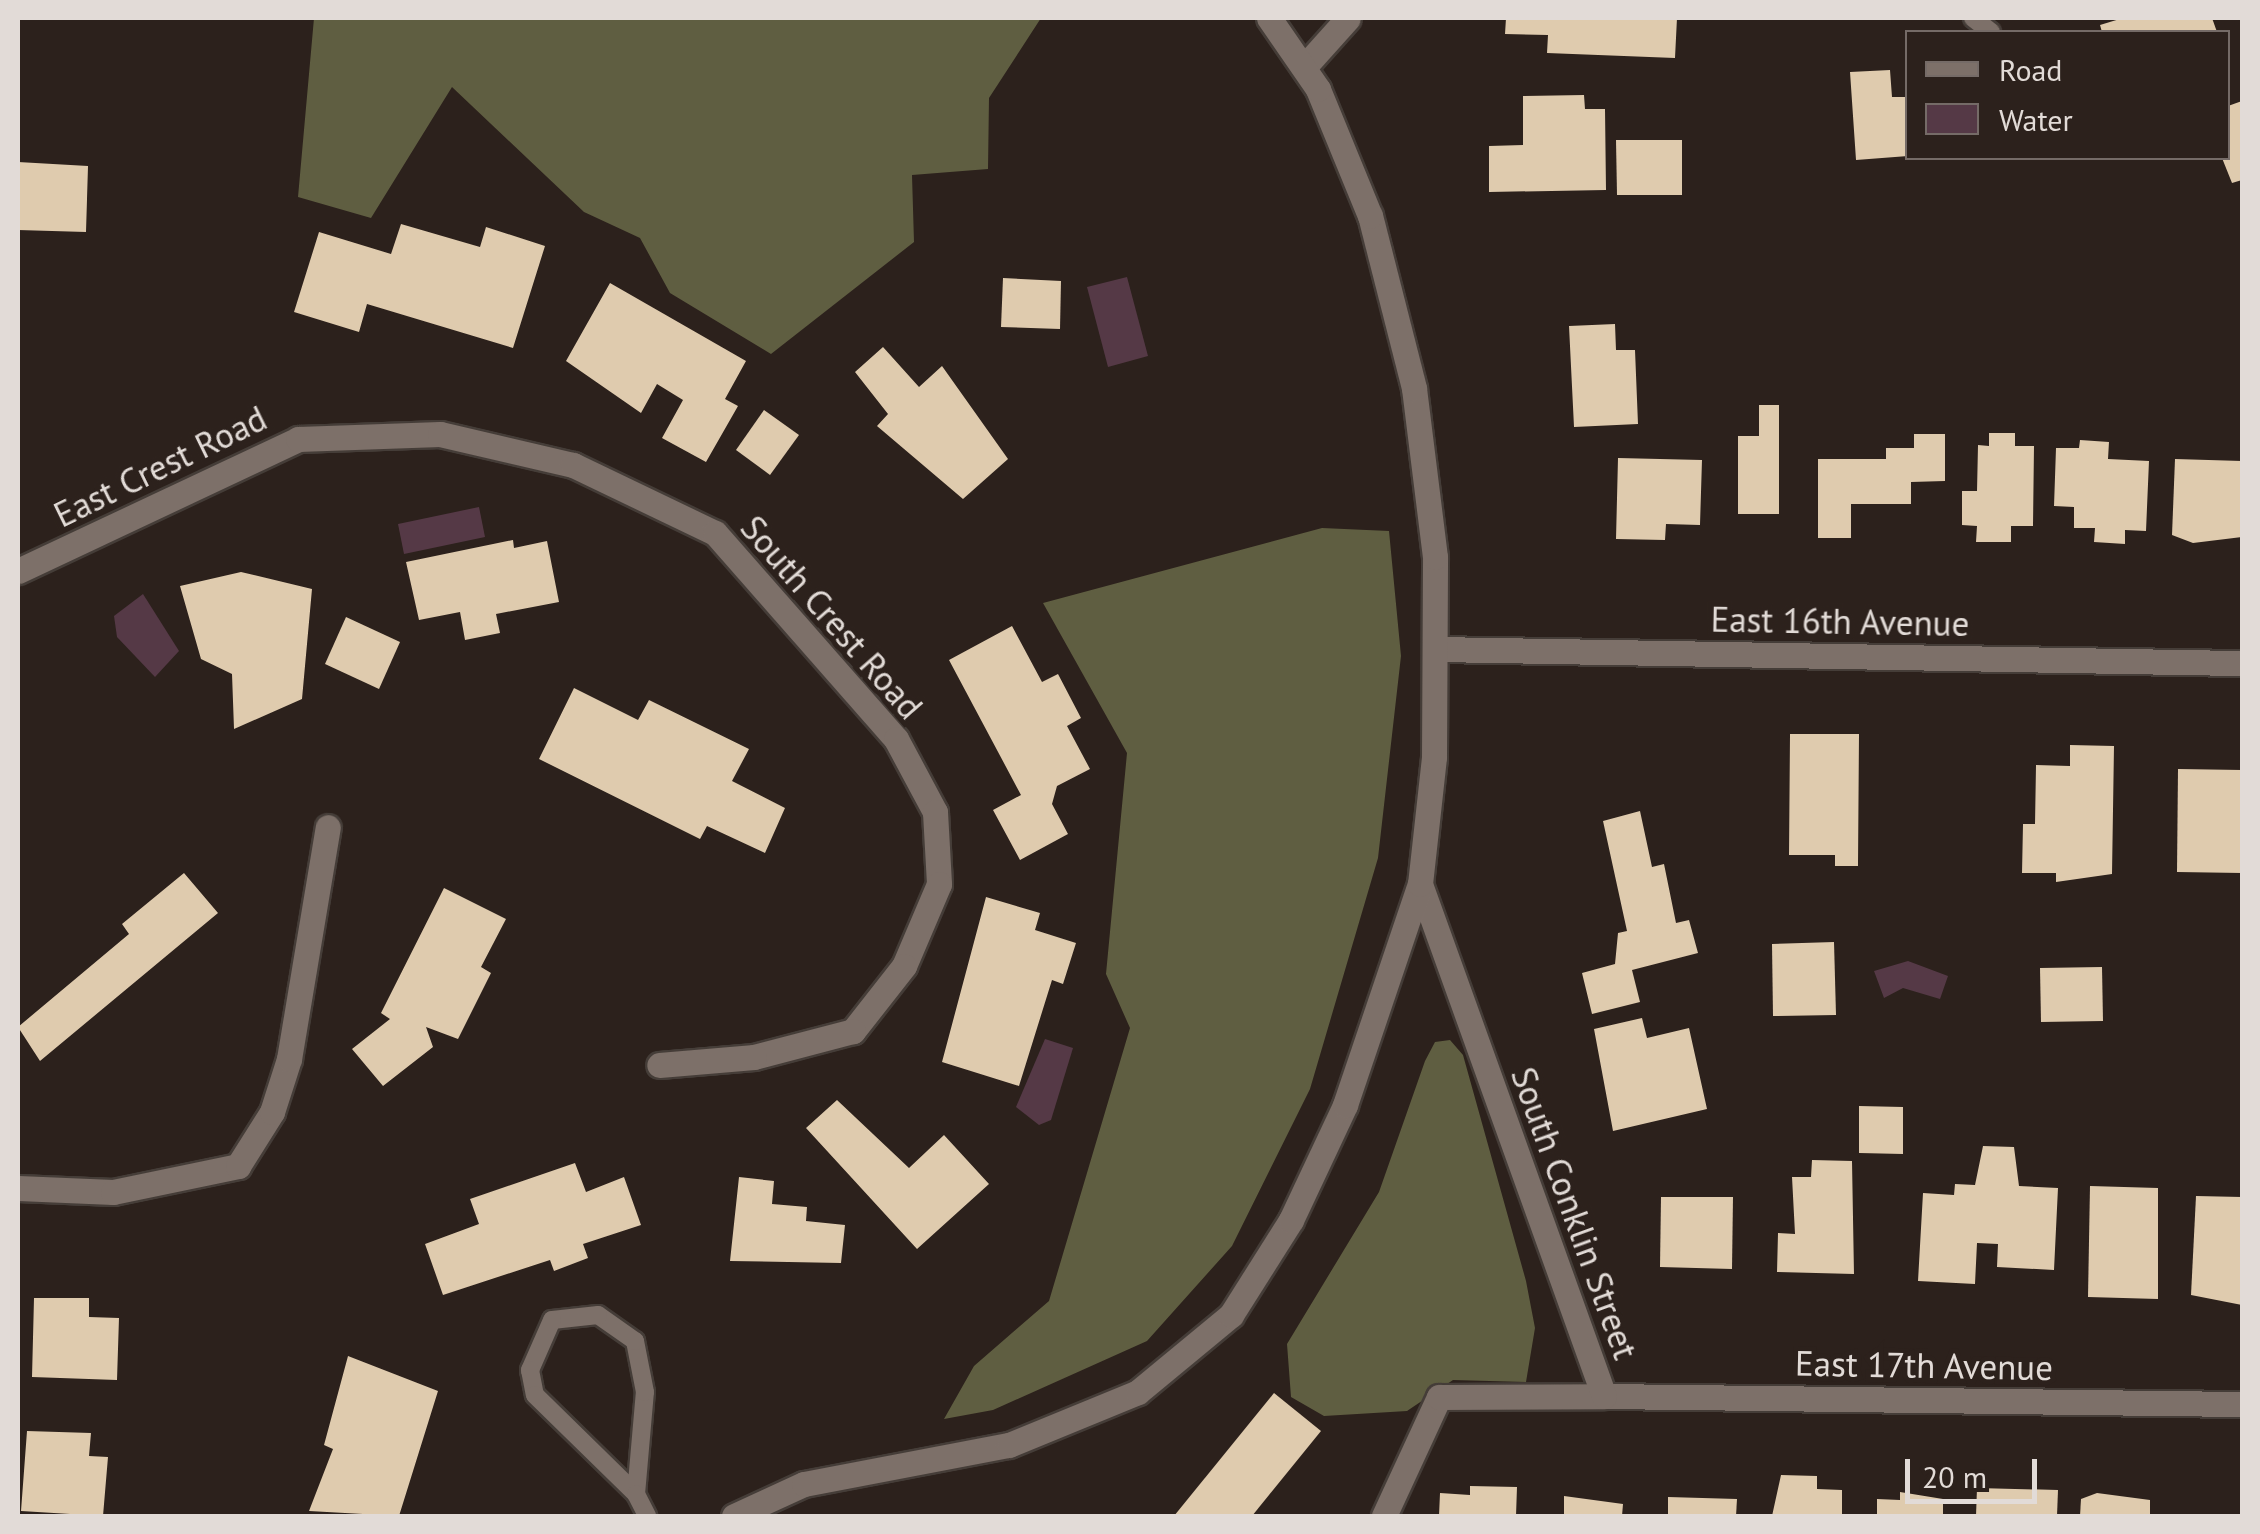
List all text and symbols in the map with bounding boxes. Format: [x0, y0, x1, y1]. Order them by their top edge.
legend [1905, 30, 2230, 160]
text: Road [1999, 50, 2063, 89]
text: Water [1999, 100, 2073, 139]
street label: East Crest Road [47, 396, 273, 536]
street label: South Crest Road [732, 507, 932, 727]
street label: East 16th Avenue [1710, 598, 1970, 644]
street label: South Conklin Street [1503, 1061, 1647, 1365]
street label: East 17th Avenue [1794, 1342, 2054, 1388]
scale bar [1910, 1439, 2042, 1501]
text: 20 m [1922, 1457, 1987, 1496]

